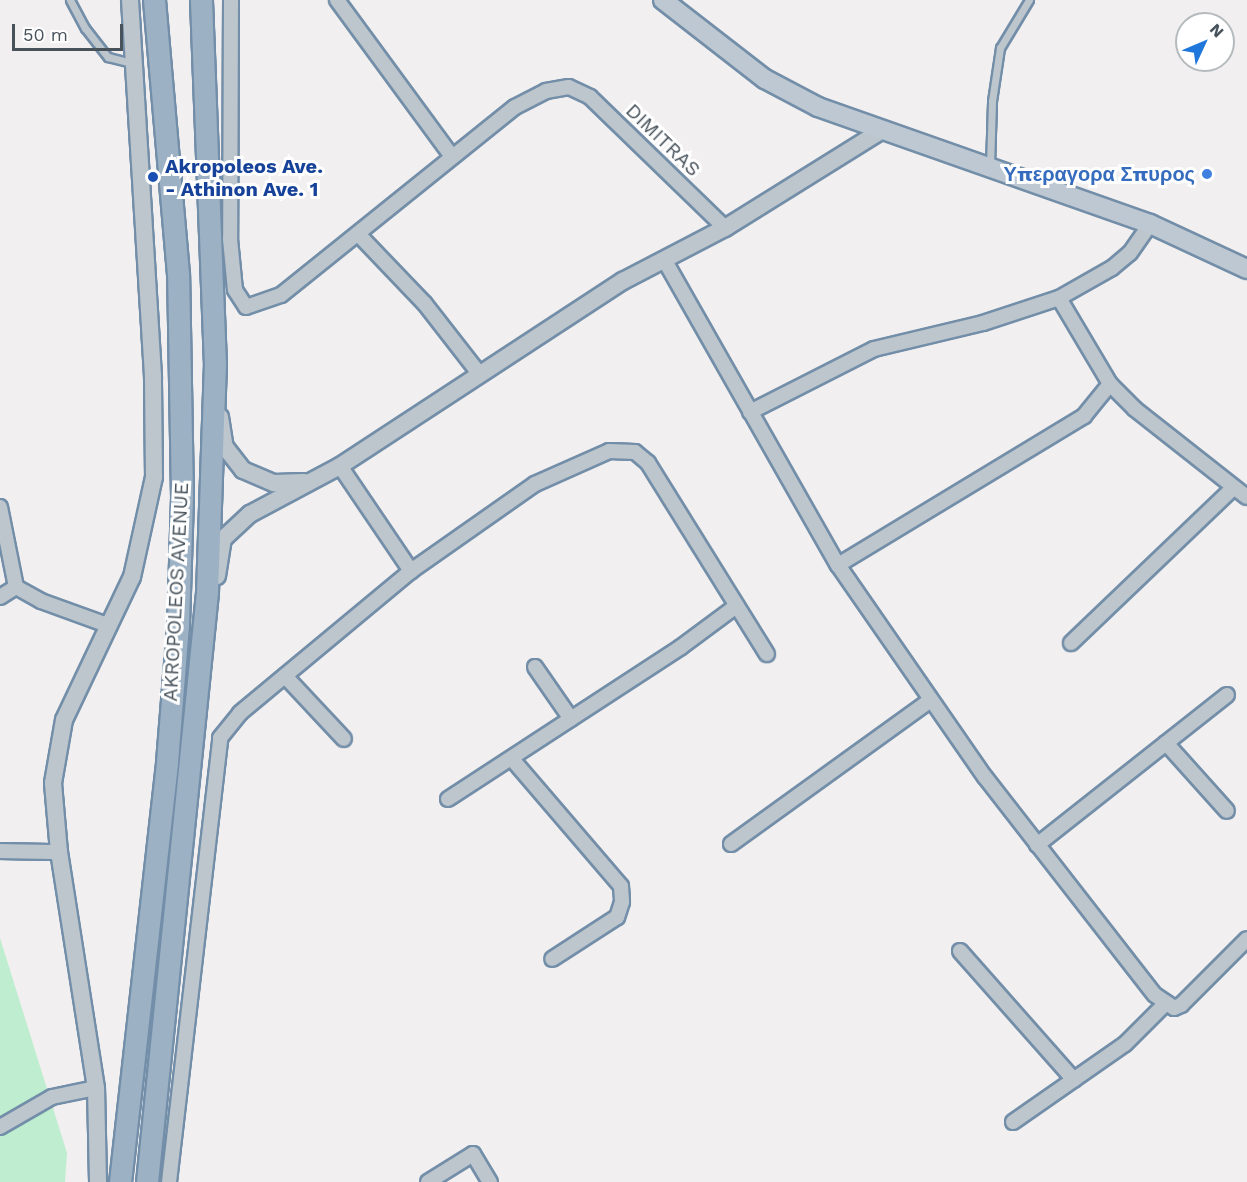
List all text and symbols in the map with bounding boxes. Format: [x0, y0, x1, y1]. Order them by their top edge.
scale bar [15, 12, 126, 50]
north arrow [1175, 12, 1235, 72]
text: N [1206, 20, 1228, 41]
text: 50 m [23, 24, 68, 45]
street label: DIMITRAS [621, 99, 705, 181]
place label: Akropoleos Ave. - Athinon Ave. 1 [165, 154, 323, 201]
place label: Υπεραγορα Σπυρος [1004, 162, 1195, 186]
marker: Υπεραγορα Σπυρος [1200, 167, 1214, 181]
marker: Akropoleos Ave. - Athinon Ave. 1 [146, 170, 160, 184]
street label: AKROPOLEOS AVENUE [158, 482, 194, 702]

